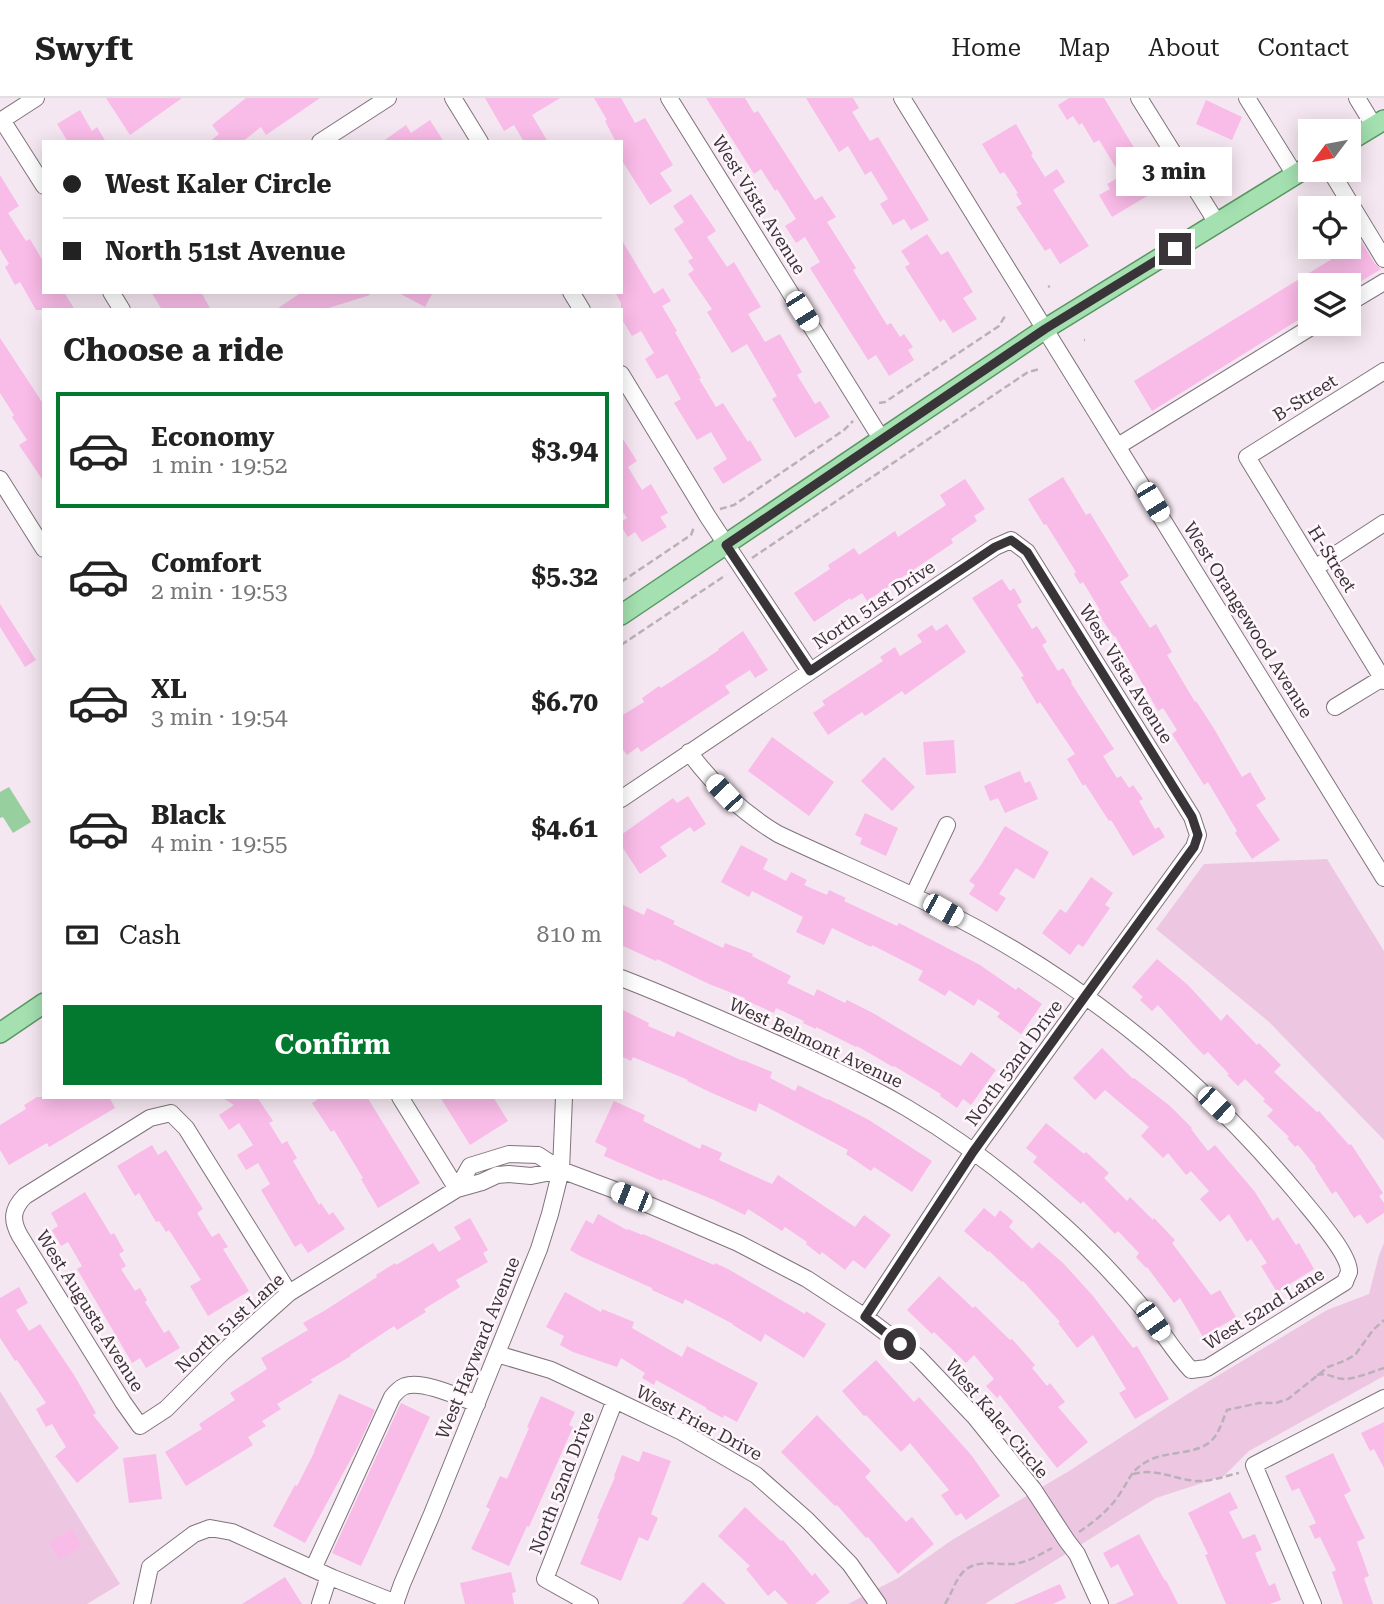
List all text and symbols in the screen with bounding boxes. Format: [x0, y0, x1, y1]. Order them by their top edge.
text: Swyft [35, 29, 133, 68]
text: Home [951, 34, 1021, 62]
text: Map [1059, 34, 1110, 62]
text: About [1148, 34, 1219, 62]
text: Contact [1257, 34, 1349, 62]
north arrow [1298, 119, 1362, 182]
map controls [1298, 119, 1361, 336]
street label: West Vista Avenue [708, 131, 811, 278]
callout: 3 min [1117, 148, 1233, 197]
text: 3 min [1142, 158, 1206, 185]
text: West Kaler Circle [105, 169, 331, 199]
button: locate [1298, 196, 1361, 259]
route end [1159, 233, 1191, 265]
text: North 51st Avenue [105, 236, 345, 266]
button: layers [1298, 273, 1361, 336]
car [782, 288, 823, 334]
text: Choose a ride [63, 331, 284, 369]
street label: B-Street [1269, 370, 1341, 425]
icon: car [67, 419, 130, 482]
text: Economy [151, 422, 274, 452]
text: $3.94 [532, 435, 598, 465]
text: 1 min · 19:52 [151, 452, 288, 479]
car [1134, 479, 1173, 525]
street label: West Orangewood Avenue [1179, 518, 1317, 722]
street label: H-Street [1304, 522, 1361, 596]
icon: car [67, 545, 130, 608]
text: Comfort [151, 548, 261, 578]
street label: North 51st Drive [809, 556, 939, 653]
text: $5.32 [532, 561, 598, 591]
text: 2 min · 19:53 [151, 578, 288, 605]
street label: West Vista Avenue [1075, 600, 1178, 747]
icon: car [67, 671, 130, 734]
text: XL [151, 674, 187, 704]
text: $6.70 [532, 687, 598, 717]
text: 3 min · 19:54 [151, 704, 288, 731]
car [702, 770, 747, 816]
icon: car [67, 797, 130, 860]
text: Black [151, 800, 226, 830]
text: $4.61 [532, 813, 598, 843]
text: 4 min · 19:55 [151, 830, 288, 857]
car [920, 891, 967, 929]
icon: cash [63, 916, 101, 954]
text: Cash [119, 920, 181, 950]
text: 810 m [537, 921, 602, 948]
street label: West Belmont Avenue [726, 993, 907, 1092]
street label: North 52nd Drive [961, 995, 1066, 1130]
button: Confirm [63, 1005, 602, 1085]
car [1194, 1083, 1239, 1127]
car [608, 1179, 655, 1215]
street label: West Augusta Avenue [32, 1226, 149, 1395]
street label: West Hayward Avenue [431, 1254, 524, 1442]
street label: West 52nd Lane [1200, 1263, 1328, 1354]
street label: North 51st Lane [171, 1268, 288, 1377]
car [1133, 1298, 1174, 1344]
route start [884, 1328, 916, 1360]
street label: West Kaler Circle [942, 1355, 1053, 1482]
street label: West Frier Drive [633, 1380, 766, 1465]
street label: North 52nd Drive [525, 1409, 598, 1557]

